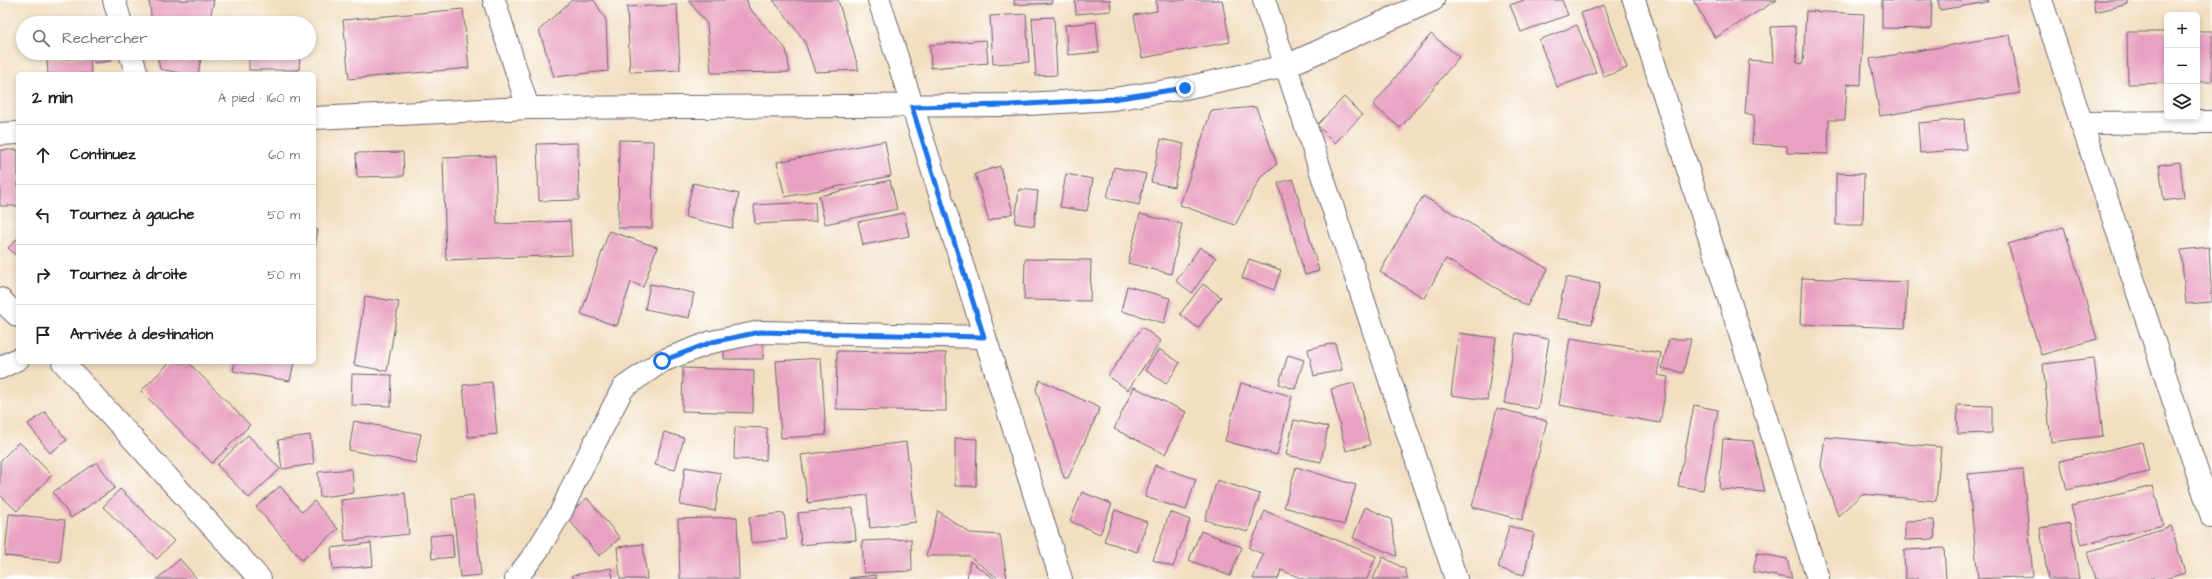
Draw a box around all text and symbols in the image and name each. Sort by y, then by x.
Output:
map controls [2164,12,2200,120]
button: + [2164,12,2200,48]
search box [16,16,316,60]
icon: search [30,27,52,49]
text: Rechercher [62,28,147,49]
button: − [2164,48,2200,84]
route end [1176,79,1194,97]
button: layers [2164,84,2200,120]
text: 2 min [32,86,73,110]
text: À pied · 160 m [218,89,300,107]
icon: ahead [32,144,54,166]
text: Continuez [70,144,136,165]
text: 60 m [268,146,300,164]
icon: left [32,204,54,226]
text: Tournez à gauche [70,204,194,225]
text: 50 m [267,206,300,224]
icon: right [32,264,54,286]
text: Tournez à droite [70,264,187,285]
text: 50 m [267,266,300,284]
icon: arrive [32,324,54,346]
text: Arrivée à destination [70,324,213,345]
route start [653,352,671,370]

